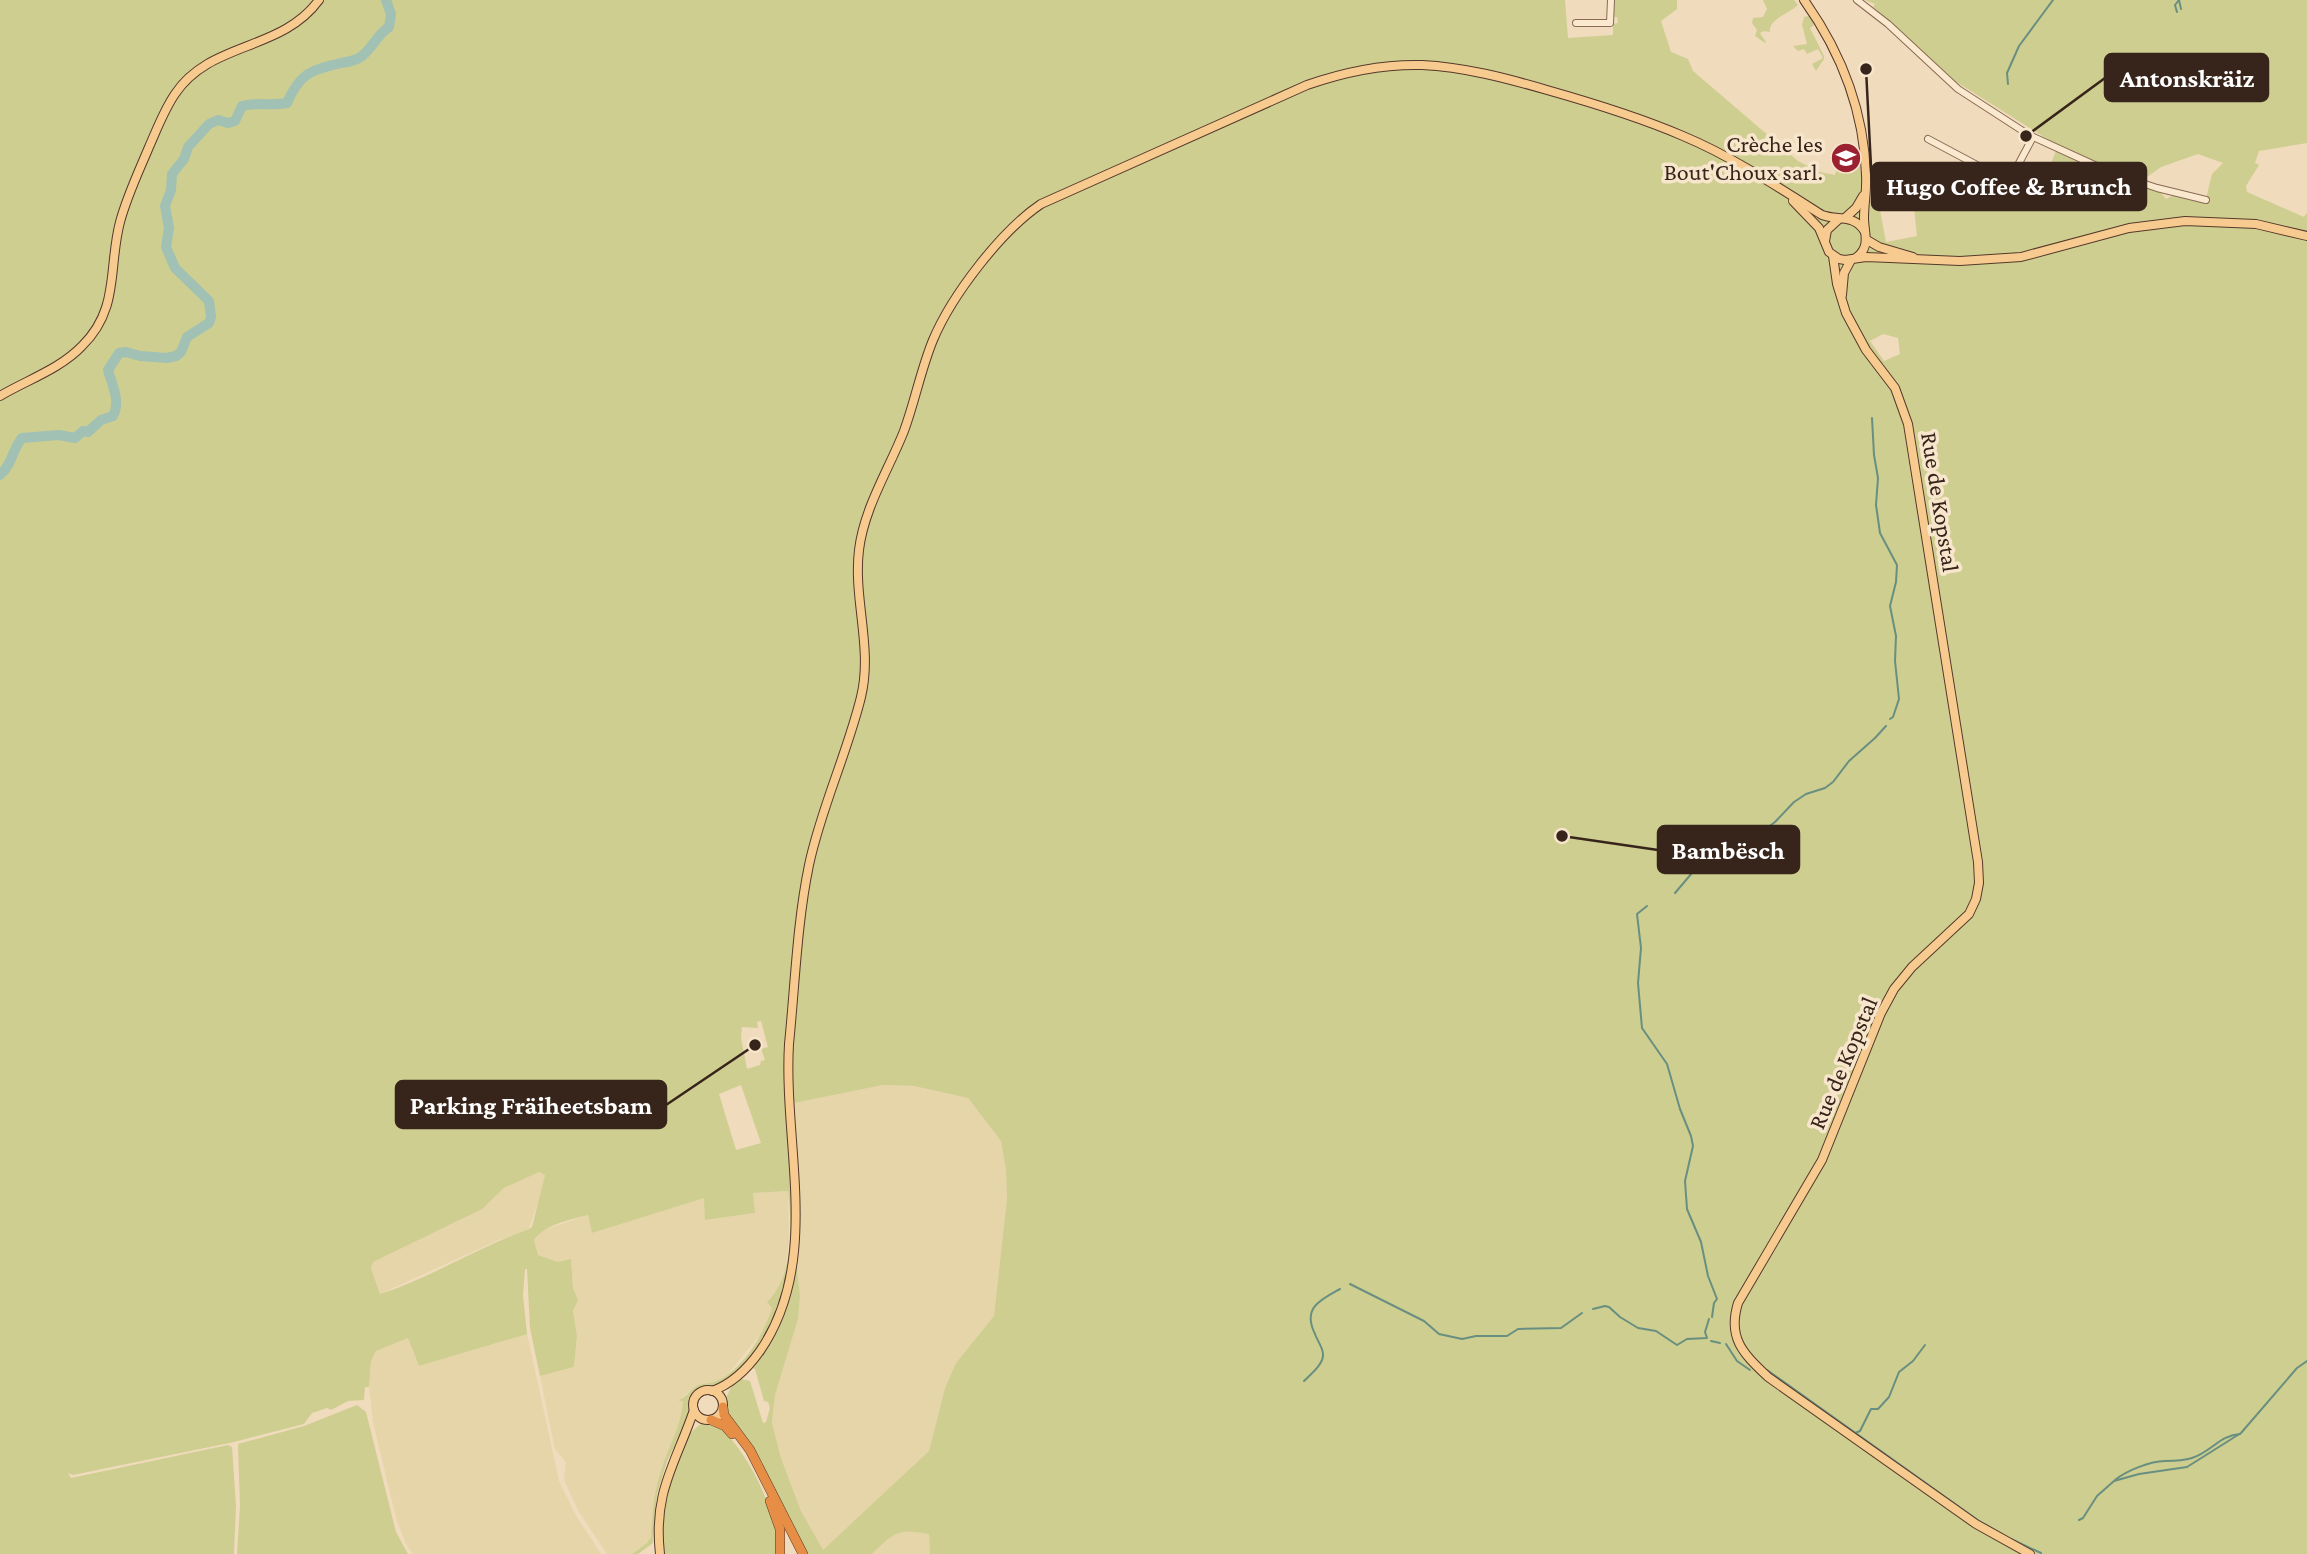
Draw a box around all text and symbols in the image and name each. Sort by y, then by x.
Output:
callout: Antonskräiz [2105,54,2268,101]
text: Antonskräiz [2119,64,2254,93]
place label: Crèche les Bout'Choux sarl. [1664,130,1823,185]
school or university icon: Crèche les Bout'Choux sarl. [1829,141,1863,175]
callout: Hugo Coffee & Brunch [1872,163,2146,210]
text: Hugo Coffee & Brunch [1886,172,2132,201]
street label: Rue de Kopstal [1916,430,1965,574]
callout: Bambësch [1658,826,1799,873]
text: Bambësch [1671,836,1785,865]
street label: Rue de Kopstal [1803,993,1883,1133]
callout: Parking Fräiheetsbam [396,1081,666,1128]
text: Parking Fräiheetsbam [410,1091,652,1120]

